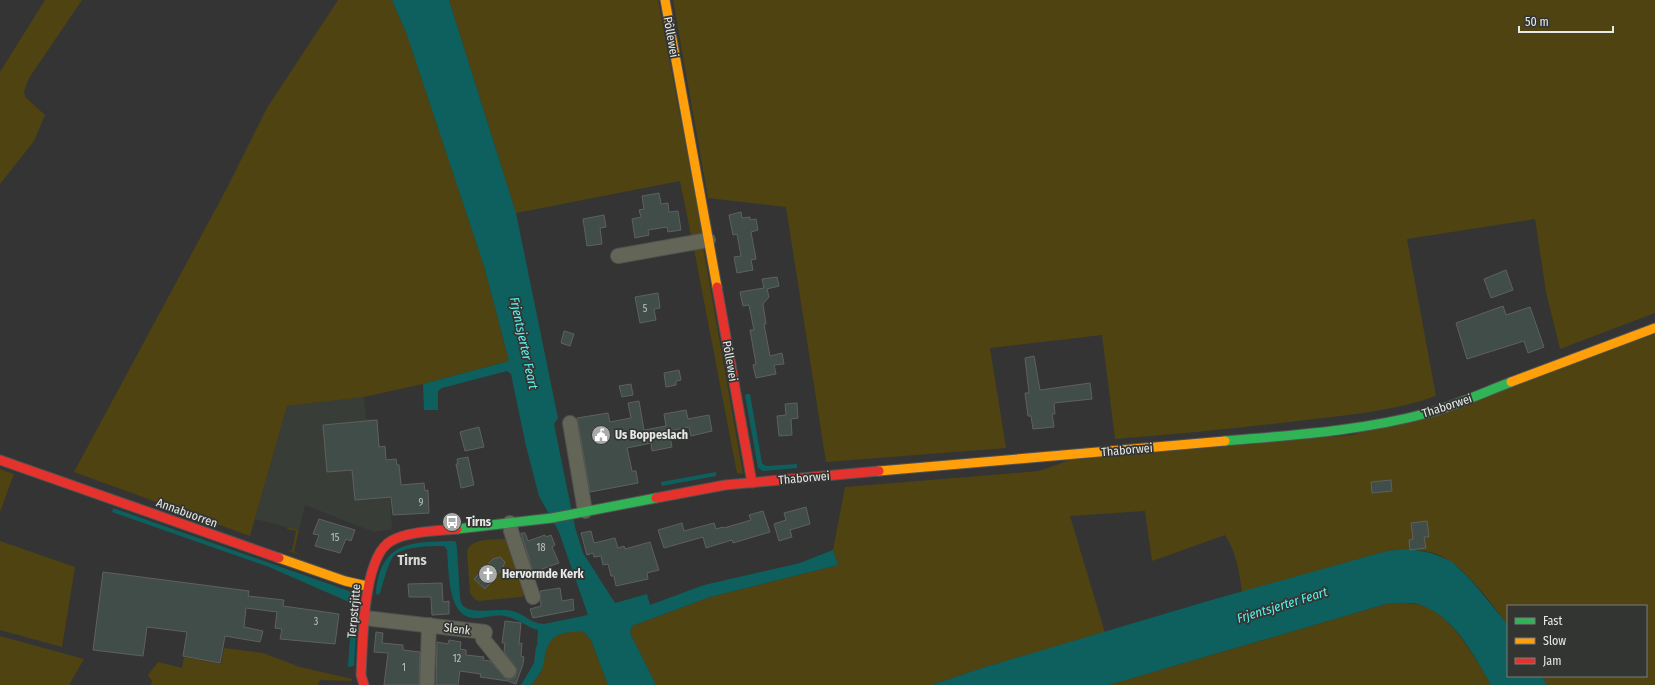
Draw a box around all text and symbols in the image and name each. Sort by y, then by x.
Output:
scale bar [1519,8,1613,34]
street label: Pôllewei [661,15,681,59]
text: 50 m [1525,15,1549,29]
water label: Frjentsjerter Feart [507,296,541,391]
house number: 5 [643,303,648,315]
street label: Pôllewei [720,339,740,383]
street label: Thaborwei [1420,391,1474,421]
public building icon: Us Boppeslach [590,424,612,446]
place label: Us Boppeslach [615,428,688,442]
street label: Thaborwei [1101,441,1153,459]
street label: Thaborwei [778,469,830,487]
street label: Annabuorren [154,495,220,531]
house number: 9 [419,497,424,509]
bus stop icon: Tirns [441,511,463,533]
place label: Tirns [466,515,492,529]
house number: 15 [331,532,340,544]
house number: 18 [537,542,545,554]
district label: Tirns [397,552,427,569]
church icon: Hervormde Kerk [477,563,499,585]
place label: Hervormde Kerk [502,567,585,581]
street label: Terpstrjitte [345,583,363,639]
water label: Frjentsjerter Feart [1235,584,1330,626]
legend [1507,605,1647,677]
text: Fast [1543,614,1562,628]
house number: 3 [314,616,319,628]
street label: Slenk [443,620,472,638]
text: Slow [1543,634,1566,648]
house number: 12 [453,653,462,665]
text: Jam [1543,654,1561,668]
house number: 1 [402,662,406,674]

